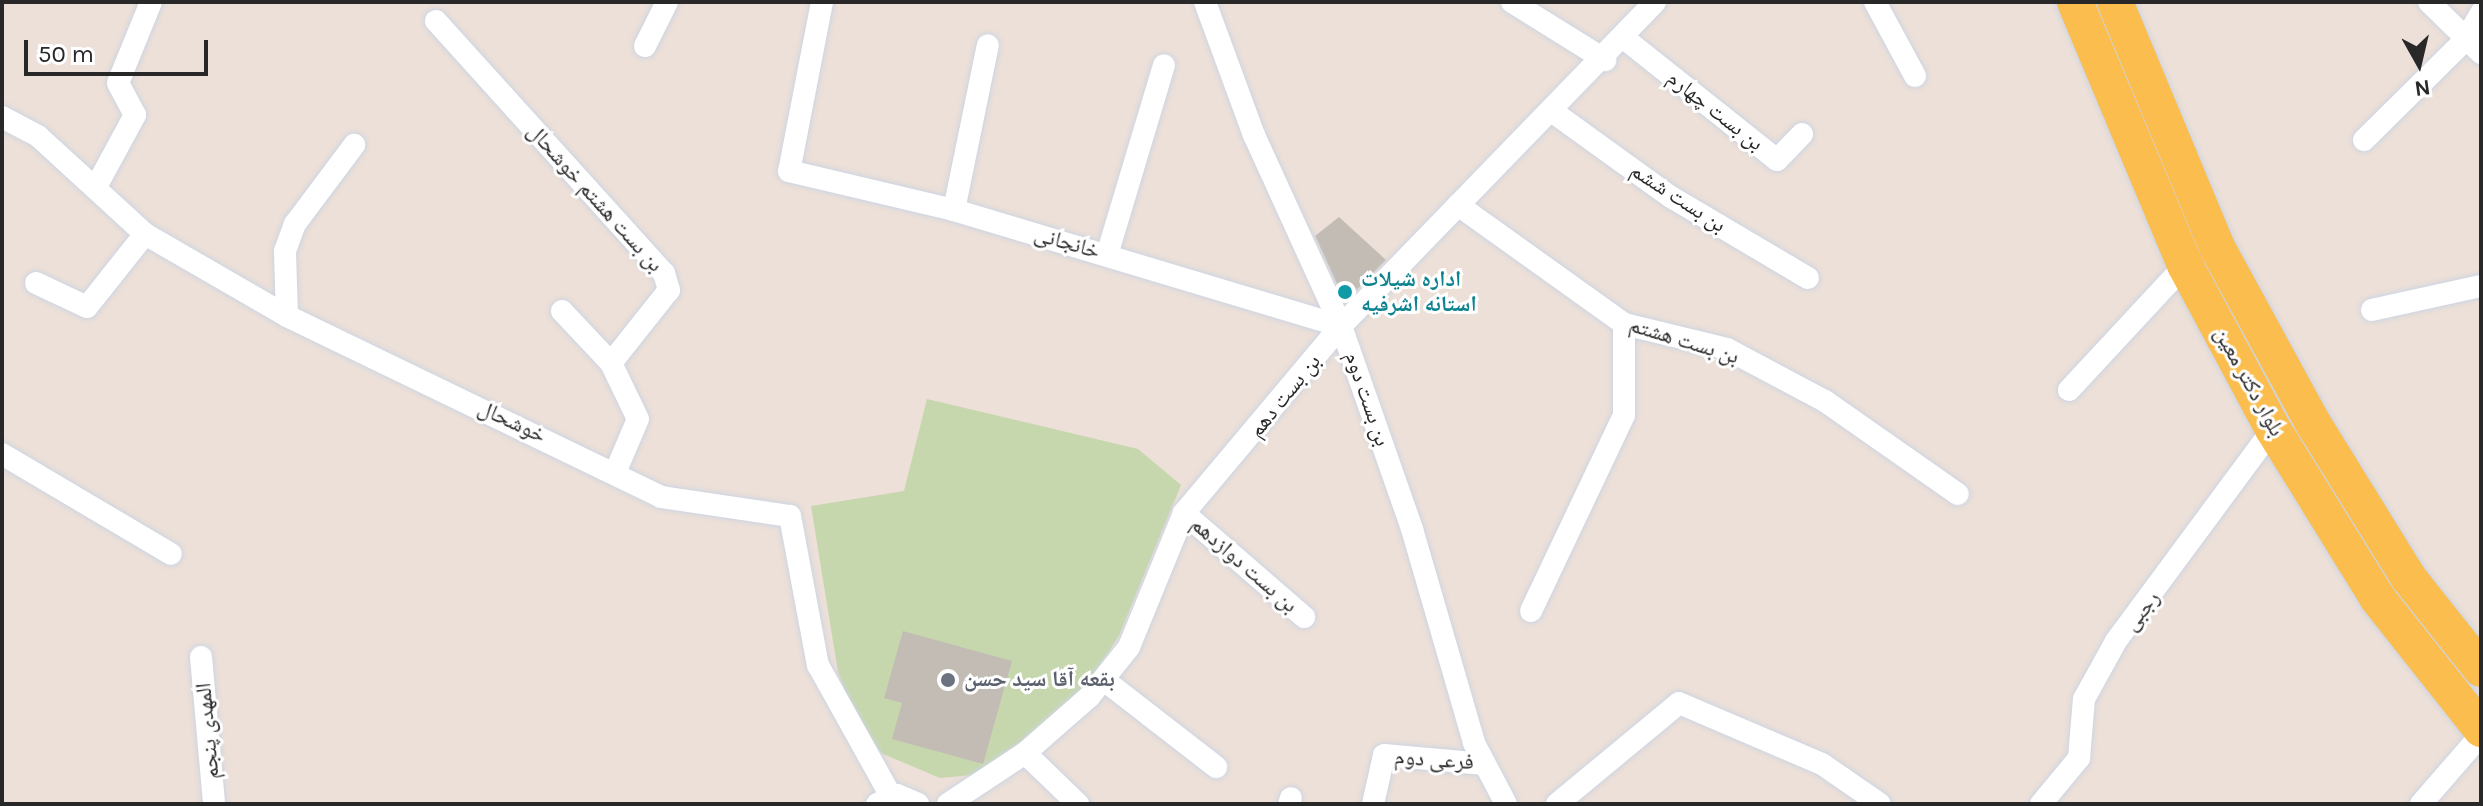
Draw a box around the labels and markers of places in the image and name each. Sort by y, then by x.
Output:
place label: اداره شیلات استانه اشرفیه [1361,266,1477,318]
marker: اداره شیلات استانه اشرفیه [1336,283,1354,301]
place label: بقعه آقا سید حسن [964,667,1115,693]
marker: بقعه آقا سید حسن [939,671,957,689]

